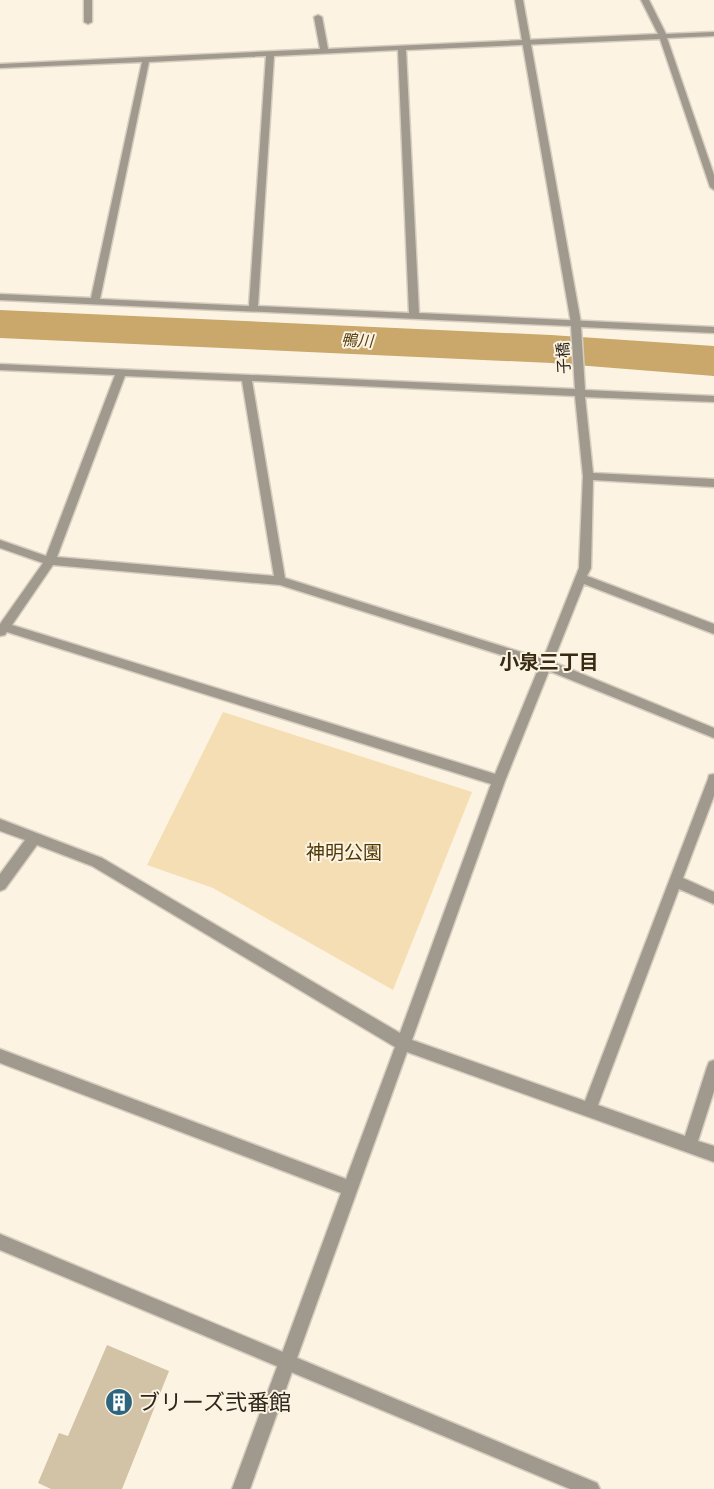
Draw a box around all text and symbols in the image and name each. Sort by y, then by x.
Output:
water label: 鴨川 [340,330,375,351]
street label: 子橋 [553,341,574,374]
district label: 小泉三丁目 [499,650,599,674]
park label: 神明公園 [306,841,382,864]
building icon: ブリーズ弐番館 [104,1387,134,1417]
place label: ブリーズ弐番館 [138,1389,291,1416]

